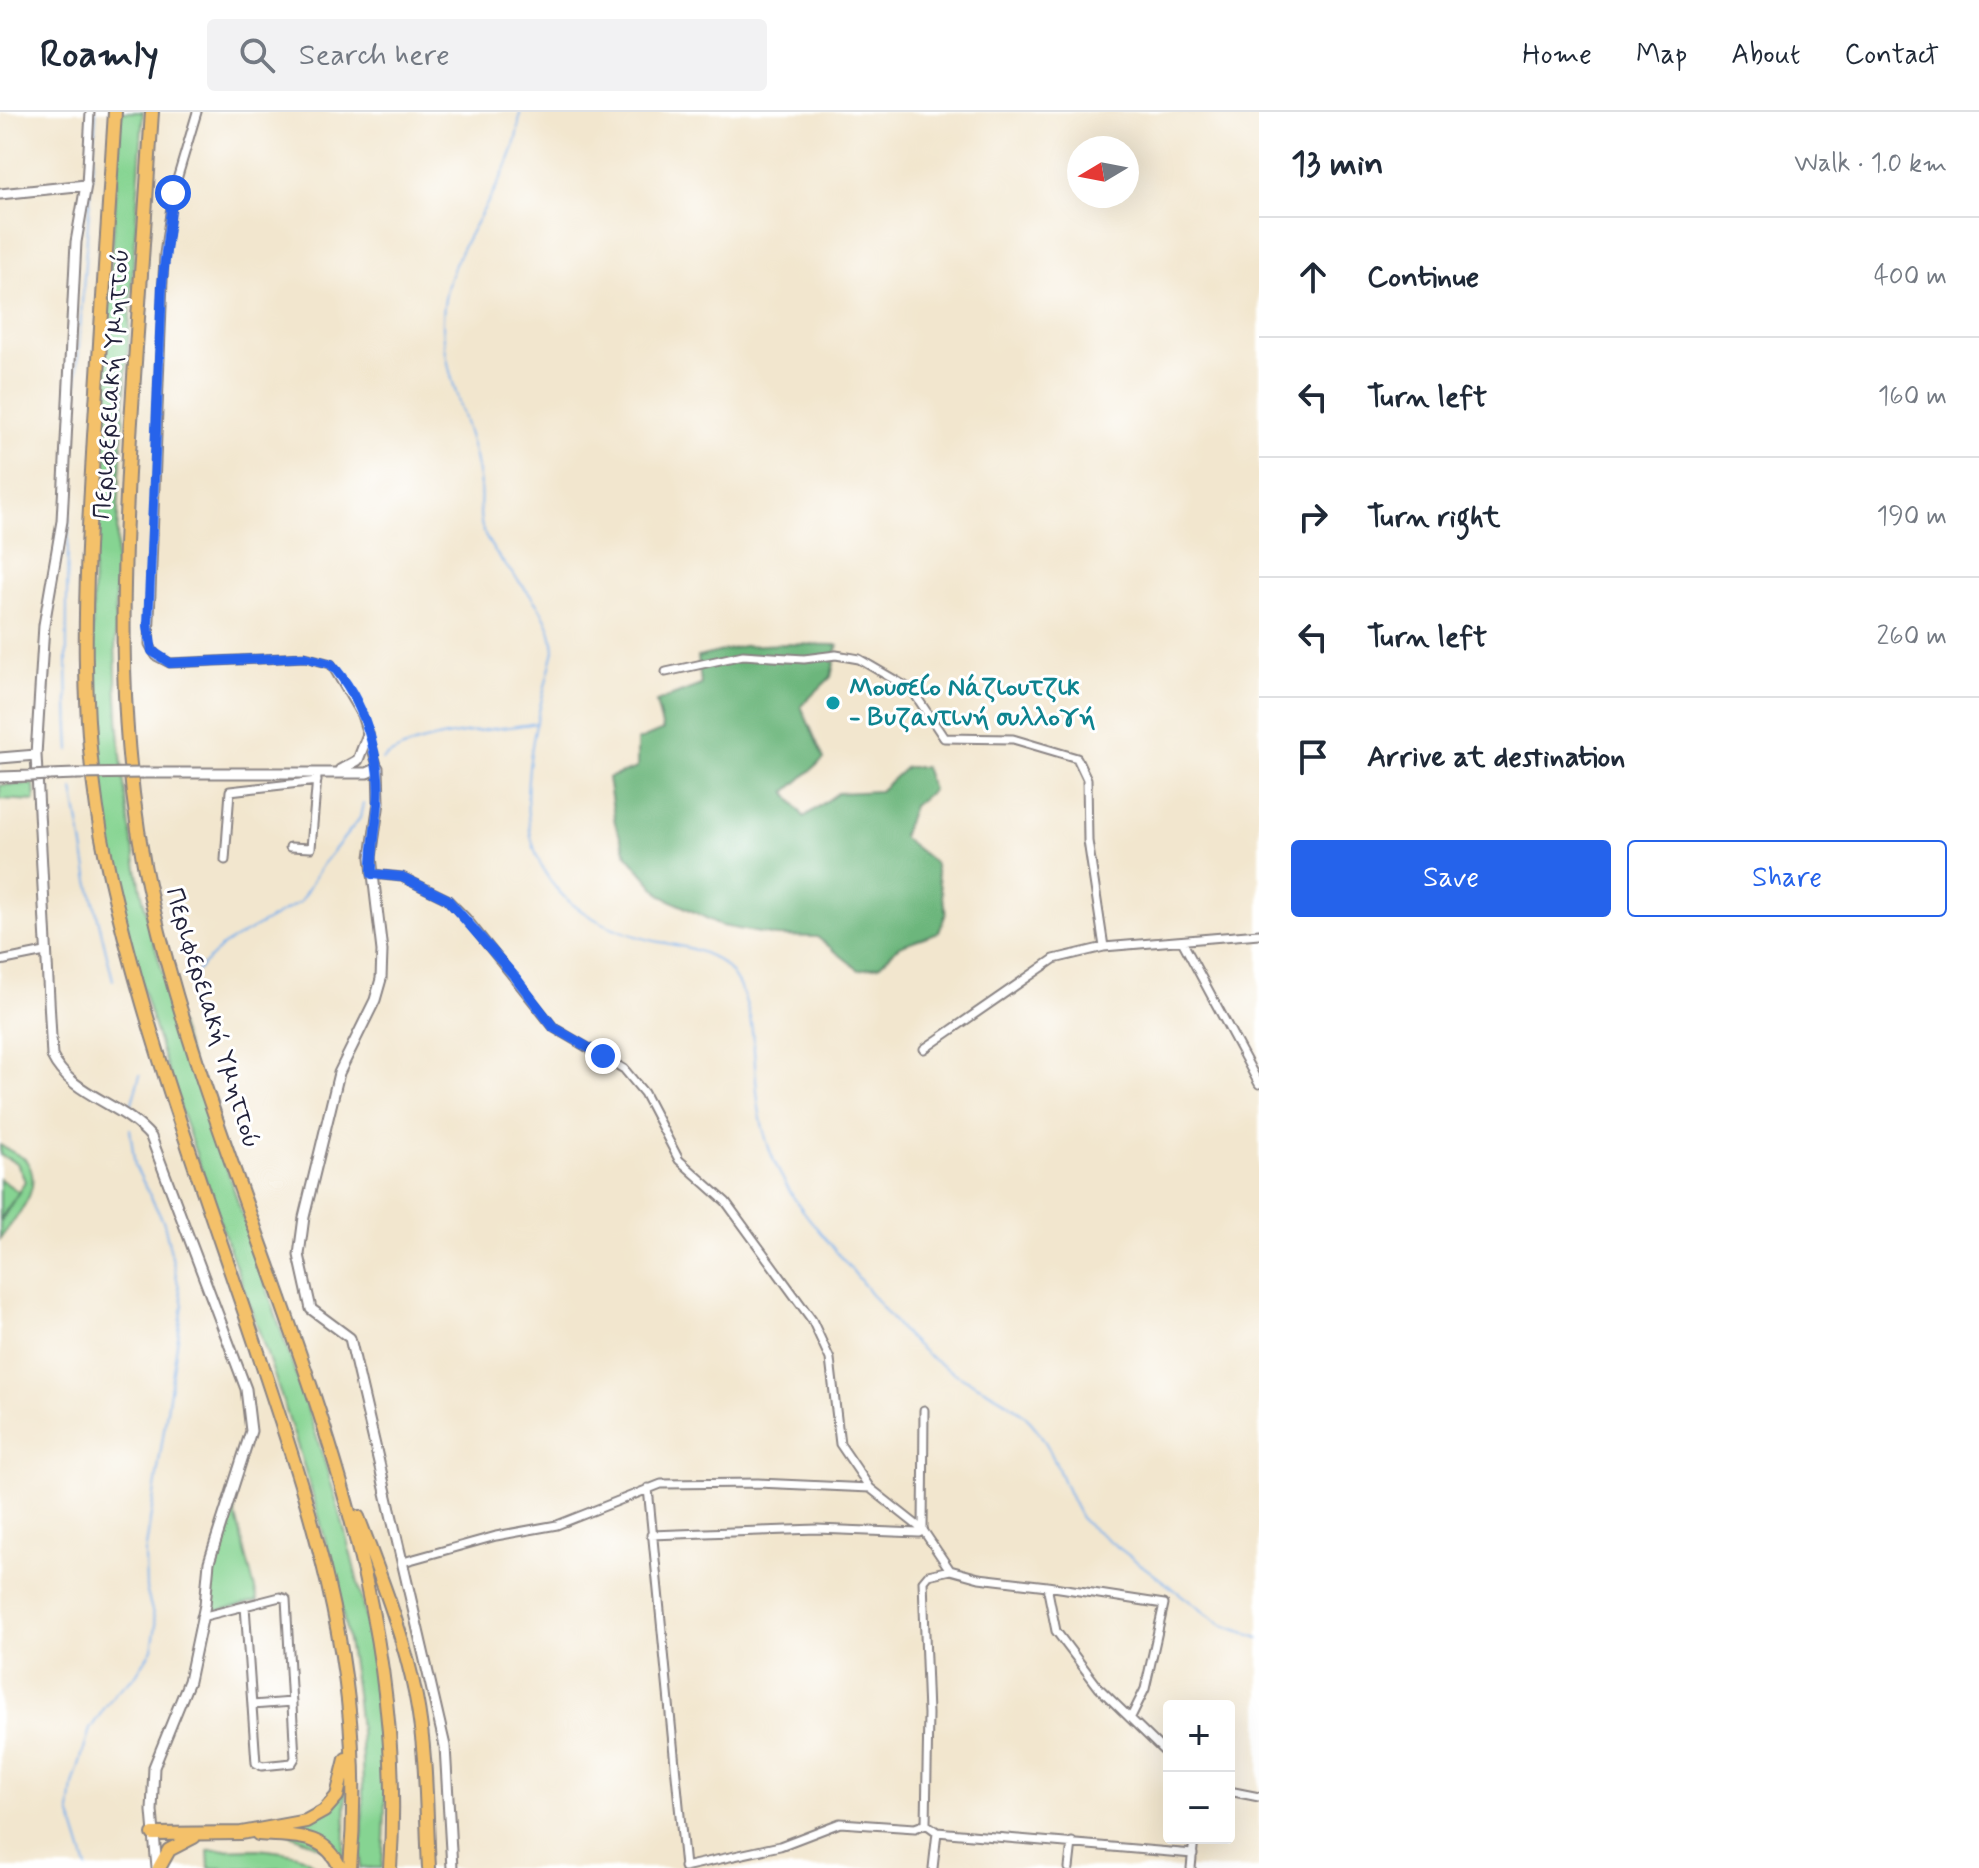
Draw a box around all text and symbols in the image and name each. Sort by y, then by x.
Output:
search box [207,19,767,91]
text: Roamly [40,31,159,80]
icon: search [235,33,279,77]
text: Search here [299,36,450,75]
text: Home [1522,37,1592,74]
text: Map [1636,37,1687,74]
text: About [1731,37,1800,74]
text: Contact [1844,37,1939,74]
north arrow [1067,136,1139,208]
text: 13 min [1291,142,1384,187]
text: Walk · 1.0 km [1794,147,1947,181]
route start [155,175,191,211]
street label: Περιφερειακή Υμηττού [86,248,138,520]
icon: ahead [1291,255,1335,299]
text: Continue [1367,258,1479,297]
text: 400 m [1874,260,1947,294]
icon: left [1291,375,1335,419]
text: Turn left [1367,378,1487,417]
text: 160 m [1878,380,1947,414]
icon: right [1291,495,1335,539]
text: Turn right [1367,498,1500,537]
text: 190 m [1877,500,1947,534]
icon: left [1291,615,1335,659]
text: Turn left [1367,618,1487,657]
text: 260 m [1877,620,1947,654]
place label: Μουσείο Νάζιουτζικ - Βυζαντινή συλλογή [849,671,1095,735]
marker: Μουσείο Νάζιουτζικ - Βυζαντινή συλλογή [824,694,842,712]
icon: arrive [1291,735,1335,779]
text: Arrive at destination [1367,738,1625,777]
button: Save [1291,840,1611,917]
button: Share [1627,840,1947,917]
street label: Περιφερειακή Υμηττού [156,883,268,1153]
route end [585,1038,621,1074]
map controls [1163,1700,1235,1844]
button: + [1163,1700,1235,1772]
button: − [1163,1772,1235,1844]

